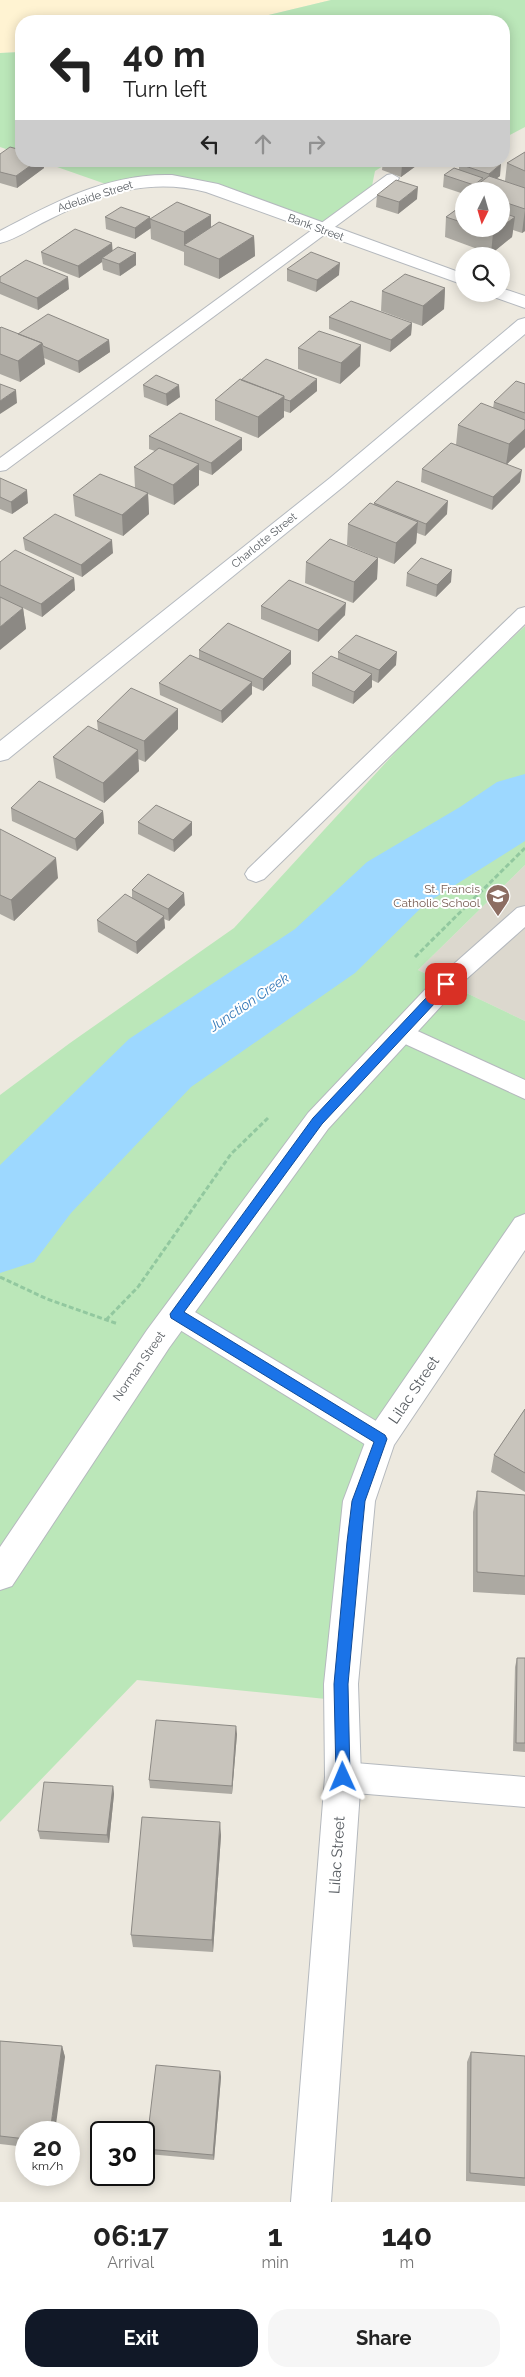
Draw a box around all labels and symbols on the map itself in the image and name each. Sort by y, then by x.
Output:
street label: Adelaide Street [56,178,135,215]
north arrow [455,182,510,238]
street label: Bank Street [286,211,346,244]
street label: Charlotte Street [229,510,300,571]
place label: St. Francis Catholic School [393,882,481,910]
school or university icon: St. Francis Catholic School [485,883,511,917]
pin [425,963,467,1005]
water label: Junction Creek [205,969,292,1035]
street label: Norman Street [110,1329,168,1403]
street label: Lilac Street [385,1353,443,1427]
position arrow [316,1750,368,1802]
street label: Lilac Street [325,1816,349,1894]
speed limit sign: 30 [90,2121,155,2186]

